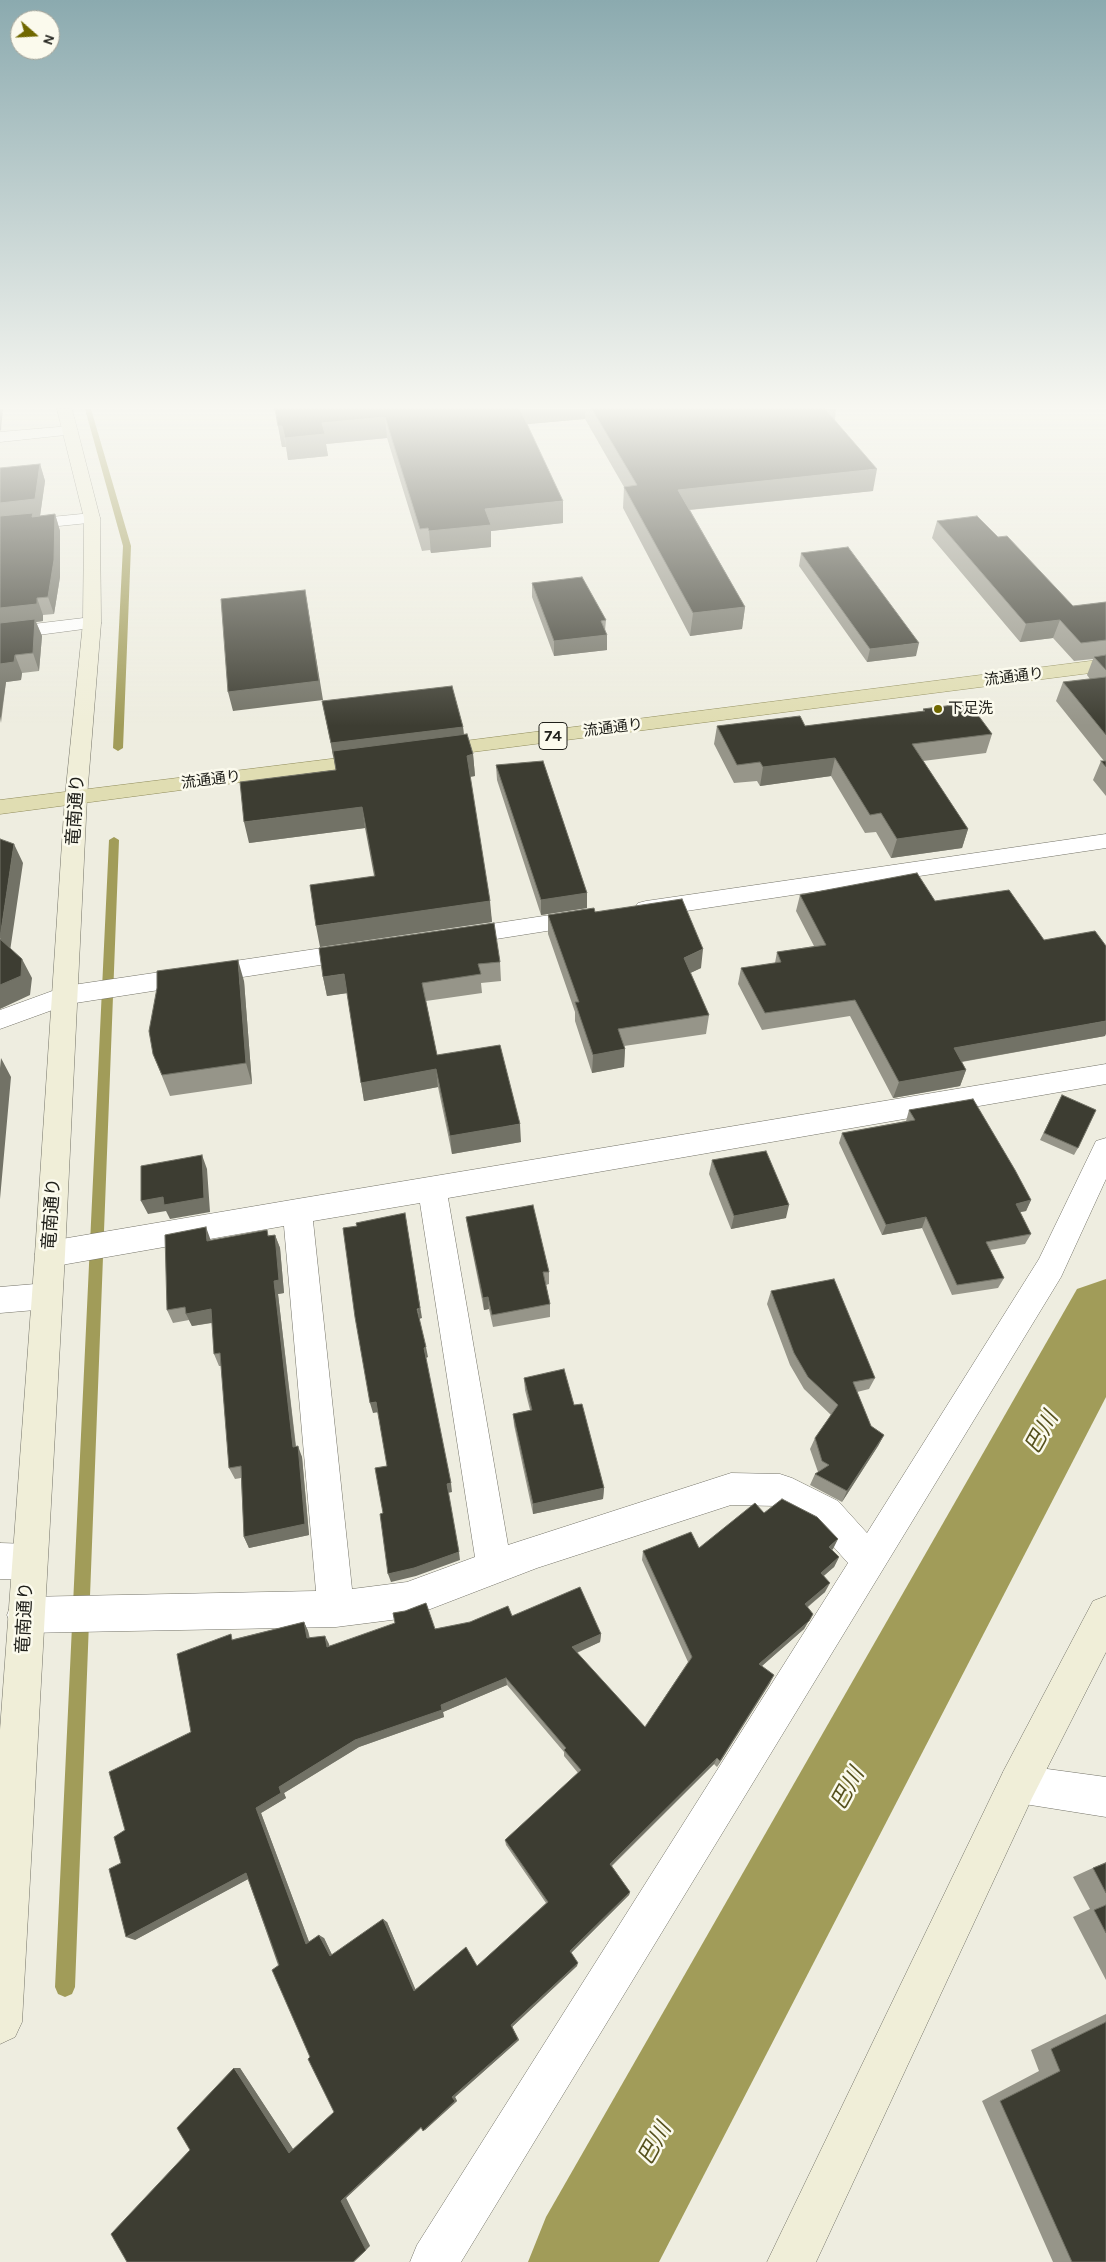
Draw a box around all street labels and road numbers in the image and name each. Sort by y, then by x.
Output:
street label: 流通通り [983,664,1045,690]
street label: 流通通り [582,715,644,741]
road number: 74 [539,722,567,749]
street label: 流通通り [180,767,242,793]
street label: 竜南通り [63,773,89,847]
street label: 竜南通り [39,1177,65,1251]
street label: 竜南通り [12,1581,38,1655]

